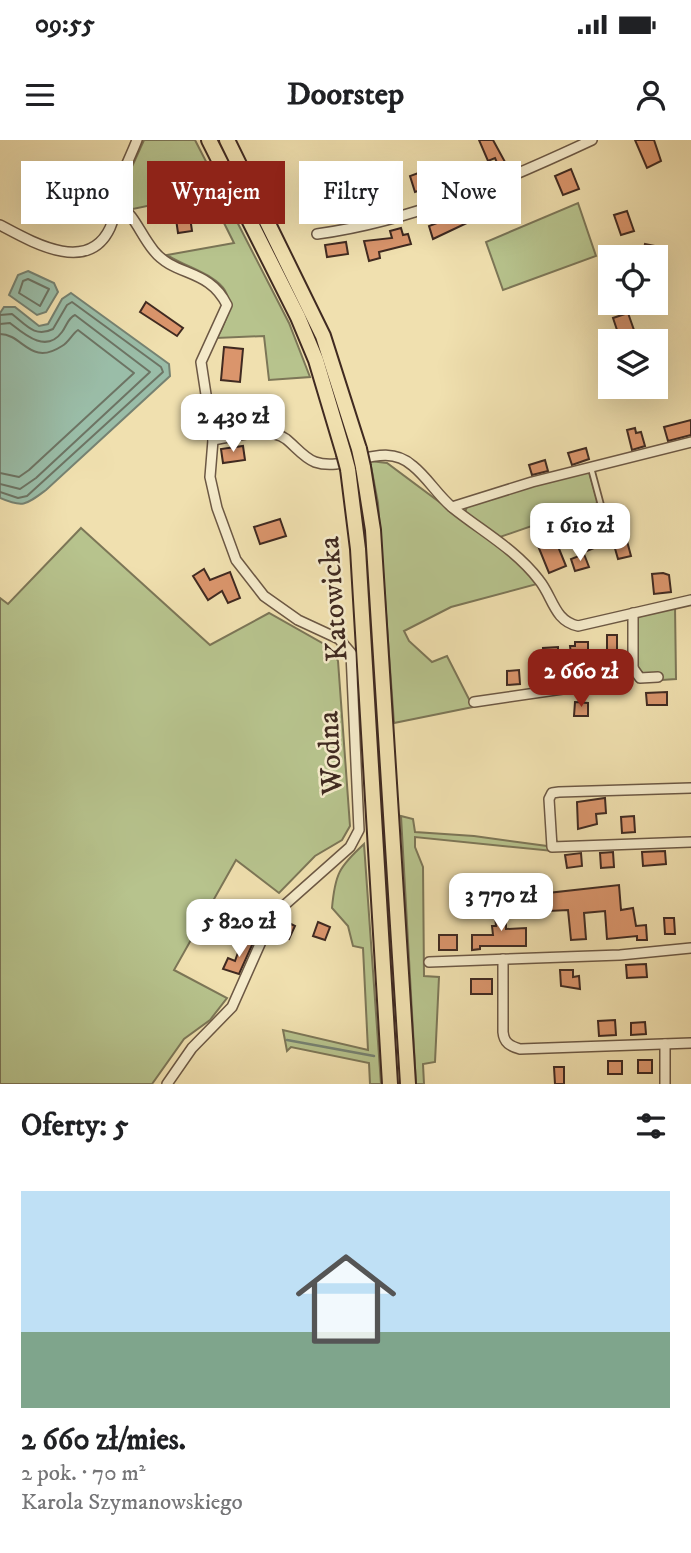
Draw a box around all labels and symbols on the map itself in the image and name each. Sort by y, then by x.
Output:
pin: 2 430 zł [161,394,305,454]
pin: 1 610 zł [508,504,652,563]
street label: Katowicka [311,535,357,663]
pin: 2 660 zł [509,650,653,709]
street label: Wodna [310,710,352,797]
pin: 3 770 zł [429,874,573,933]
pin: 5 820 zł [167,900,311,959]

